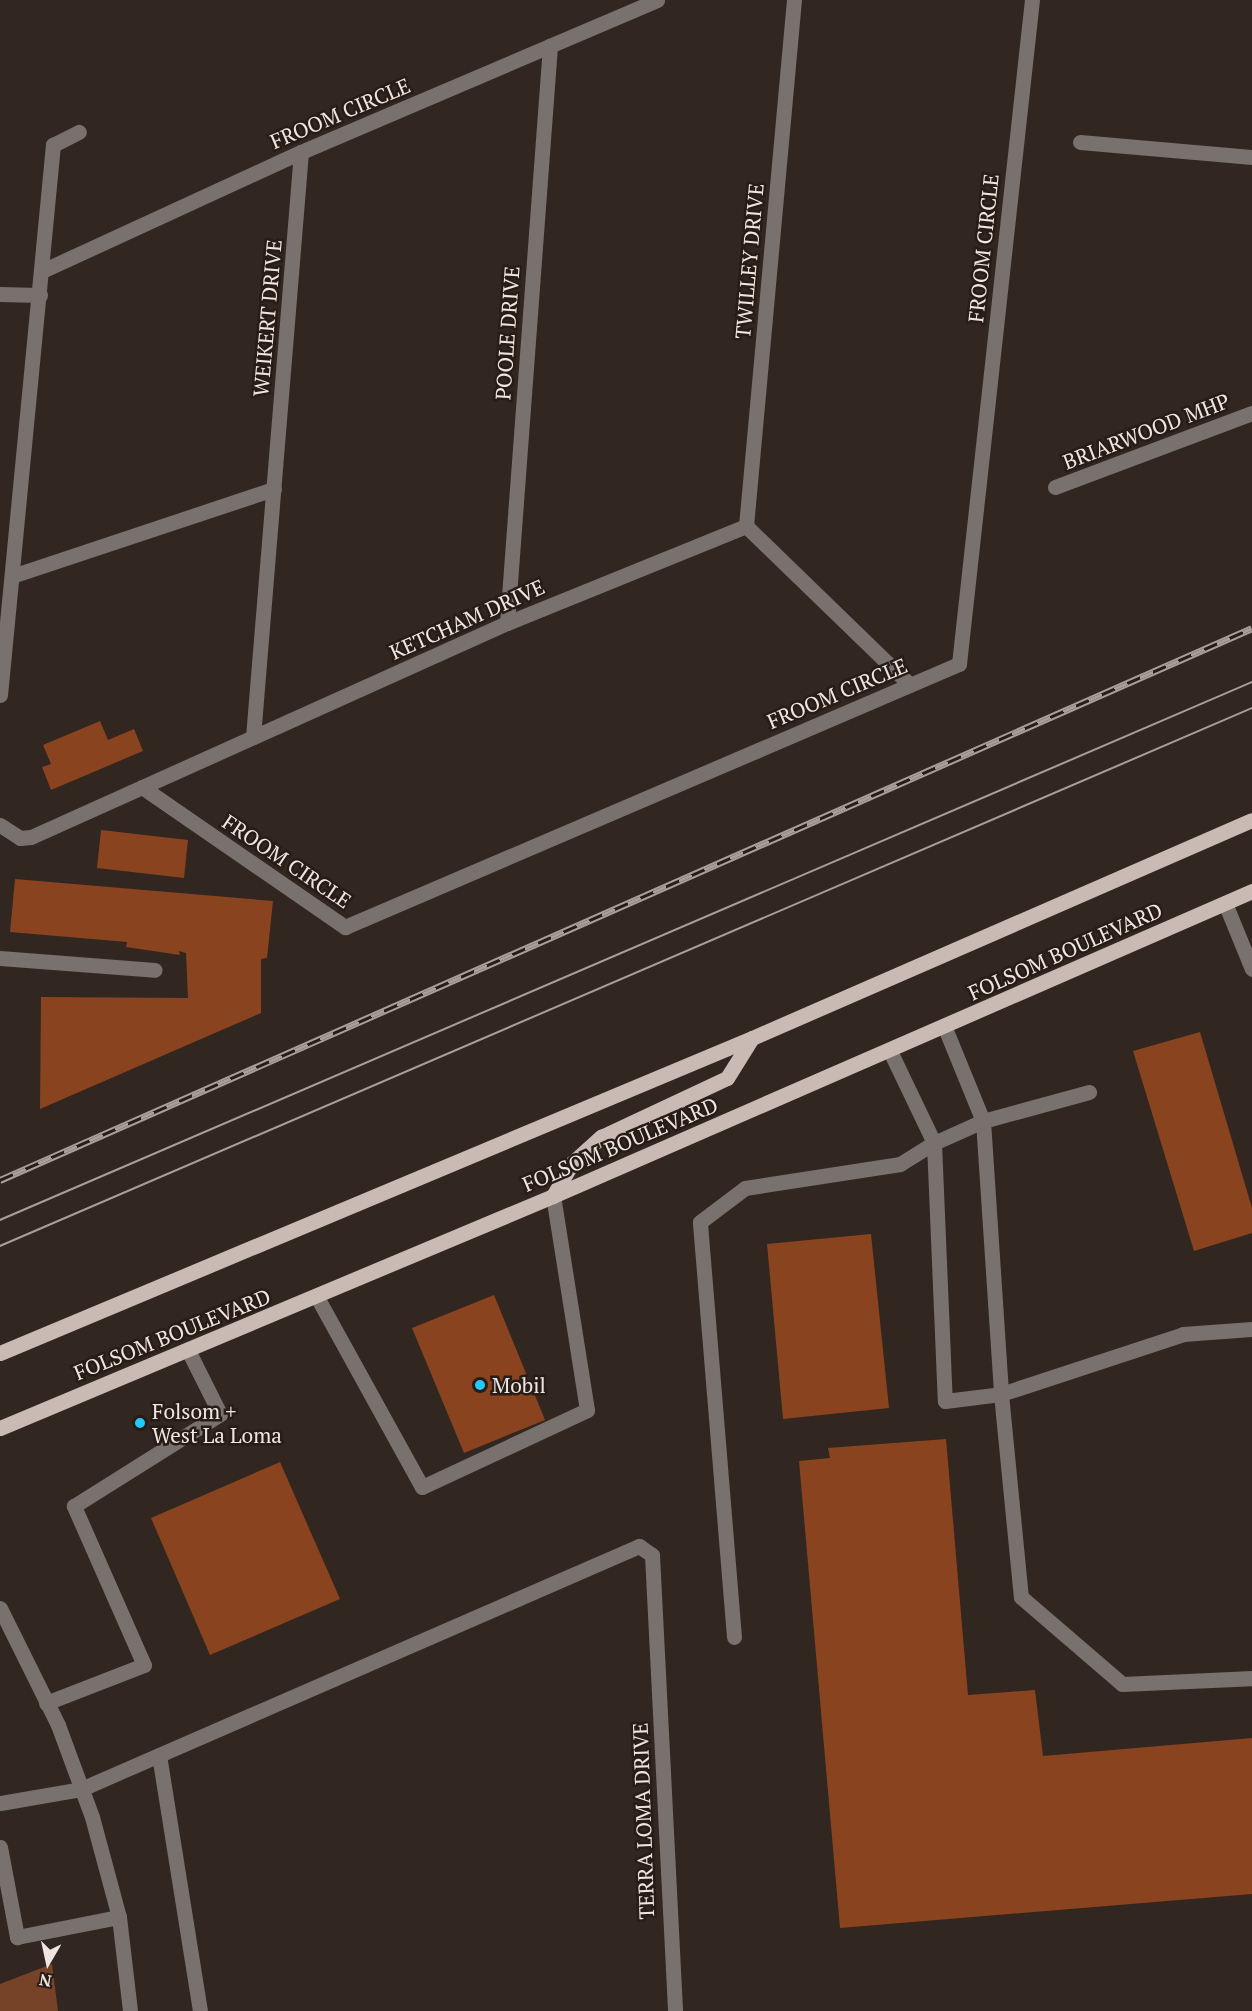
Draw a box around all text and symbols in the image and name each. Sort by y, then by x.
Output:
street label: FROOM CIRCLE [266,72,414,154]
street label: FROOM CIRCLE [963,172,1003,324]
street label: TWILLEY DRIVE [730,182,768,340]
street label: WEIKERT DRIVE [248,238,286,398]
street label: POOLE DRIVE [490,265,524,401]
street label: BRIARWOOD MHP [1059,388,1233,474]
street label: KETCHAM DRIVE [386,574,548,664]
street label: FROOM CIRCLE [763,652,911,734]
street label: FROOM CIRCLE [218,809,356,913]
street label: FOLSOM BOULEVARD [964,897,1166,1005]
street label: FOLSOM BOULEVARD [519,1091,721,1197]
street label: FOLSOM BOULEVARD [70,1283,274,1385]
place label: Mobil [492,1372,546,1398]
marker: Mobil [473,1378,487,1392]
place label: Folsom + West La Loma [152,1398,282,1448]
marker: Folsom + West La Loma [133,1416,147,1430]
street label: TERRA LOMA DRIVE [627,1722,659,1920]
north arrow [18,1933,78,1993]
text: N [37,1969,53,1993]

